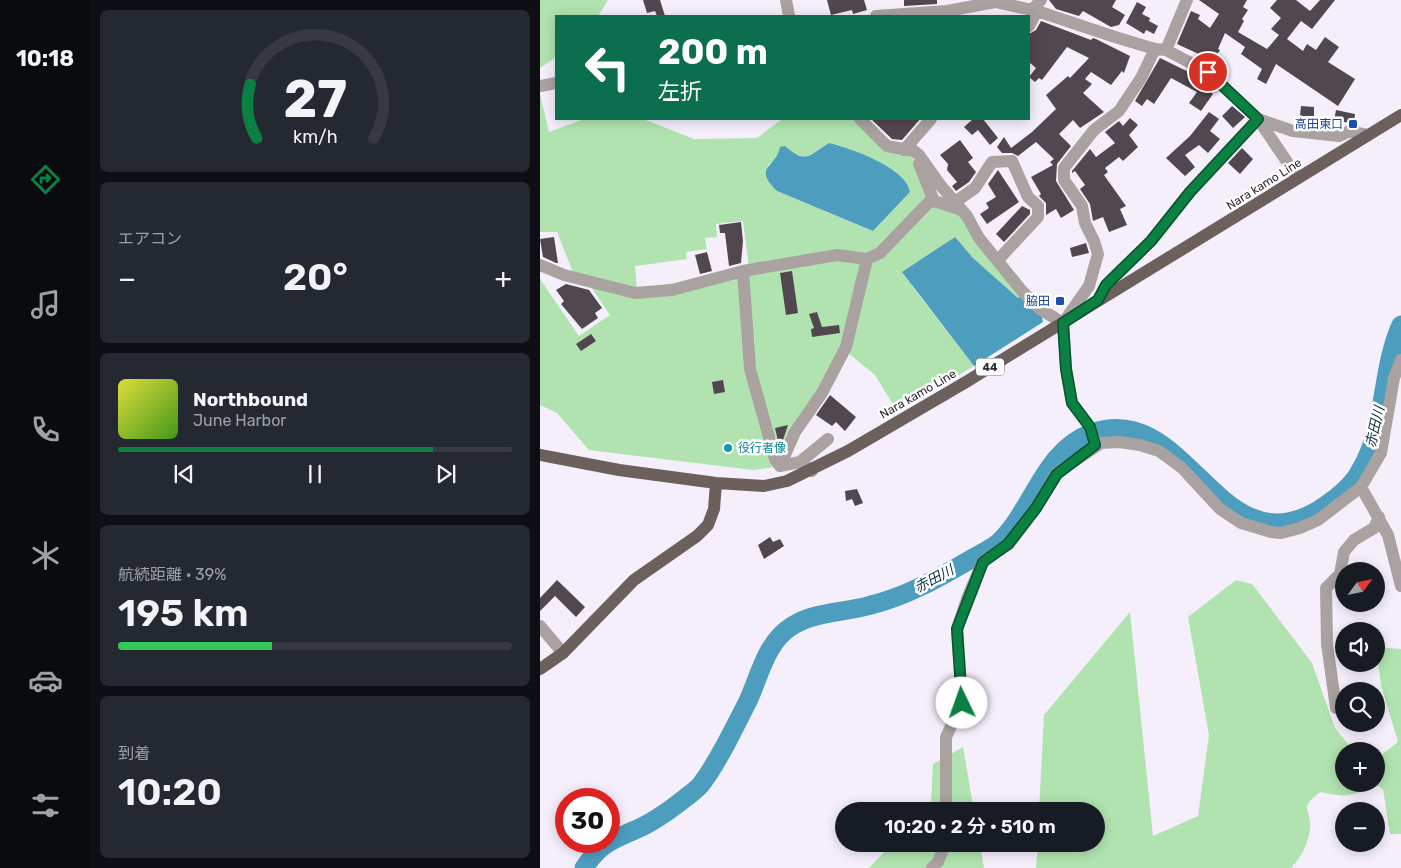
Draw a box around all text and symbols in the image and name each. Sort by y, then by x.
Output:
text: 200 m [658,31,768,73]
icon: left [575,35,640,100]
text: 10:18 [16,45,74,72]
pin [1187,51,1229,93]
icon: arrive [1194,58,1222,86]
text: 27 [283,68,347,130]
text: 左折 [658,78,702,105]
place label: 高田東口 [1295,117,1343,131]
marker: 高田東口 [1347,118,1359,130]
text: km/h [293,126,337,147]
street label: Nara kamo Line [1224,155,1304,213]
icon: directions [28,162,63,197]
text: エアコン [118,229,182,248]
text: 20° [283,254,348,300]
text: − [118,262,136,295]
text: + [495,262,512,295]
icon: music [28,287,63,322]
place label: 脇田 [1026,294,1050,308]
marker: 脇田 [1054,295,1066,307]
road number: 44 [976,358,1004,376]
street label: Nara kamo Line [877,366,959,422]
text: Northbound [193,388,308,411]
water label: 赤田川 [1362,403,1388,449]
text: June Harbor [193,411,286,430]
icon: phone [28,412,63,447]
place label: 役行者像 [738,441,786,455]
marker: 役行者像 [722,442,734,454]
icon: previous [170,460,198,488]
icon: pause [301,460,329,488]
icon: next [432,460,460,488]
icon: climate [28,538,63,573]
water label: 赤田川 [911,561,958,596]
north arrow [1335,562,1385,612]
map controls [1335,562,1385,852]
text: 航続距離 · 39% [118,565,226,584]
text: 195 km [118,590,249,636]
button: sound [1335,622,1385,672]
icon: car [28,663,63,698]
position arrow [935,676,987,728]
button: search [1335,682,1385,732]
button: + [1335,742,1385,792]
text: 到着 [118,744,150,763]
text: 10:20 [118,769,222,815]
icon: filters [28,788,63,823]
speed limit sign: 30 [555,788,620,853]
button: − [1335,802,1385,852]
text: 10:20 · 2 分 · 510 m [884,815,1056,838]

